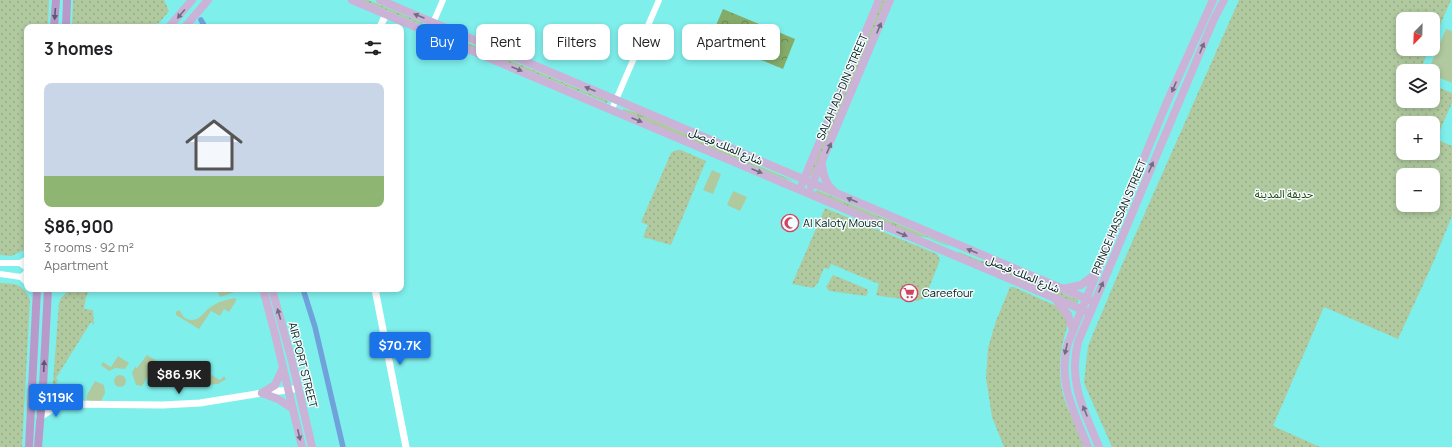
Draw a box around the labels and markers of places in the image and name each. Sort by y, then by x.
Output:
mosque icon: Al Kaloty Mousq [780,213,800,233]
place label: Al Kaloty Mousq [803,215,883,230]
supermarket icon: Careefour [899,283,919,303]
place label: Careefour [922,285,973,300]
pin: $70.7K [367,332,433,366]
pin: $86.9K [146,361,212,395]
pin: $119K [28,384,84,418]

